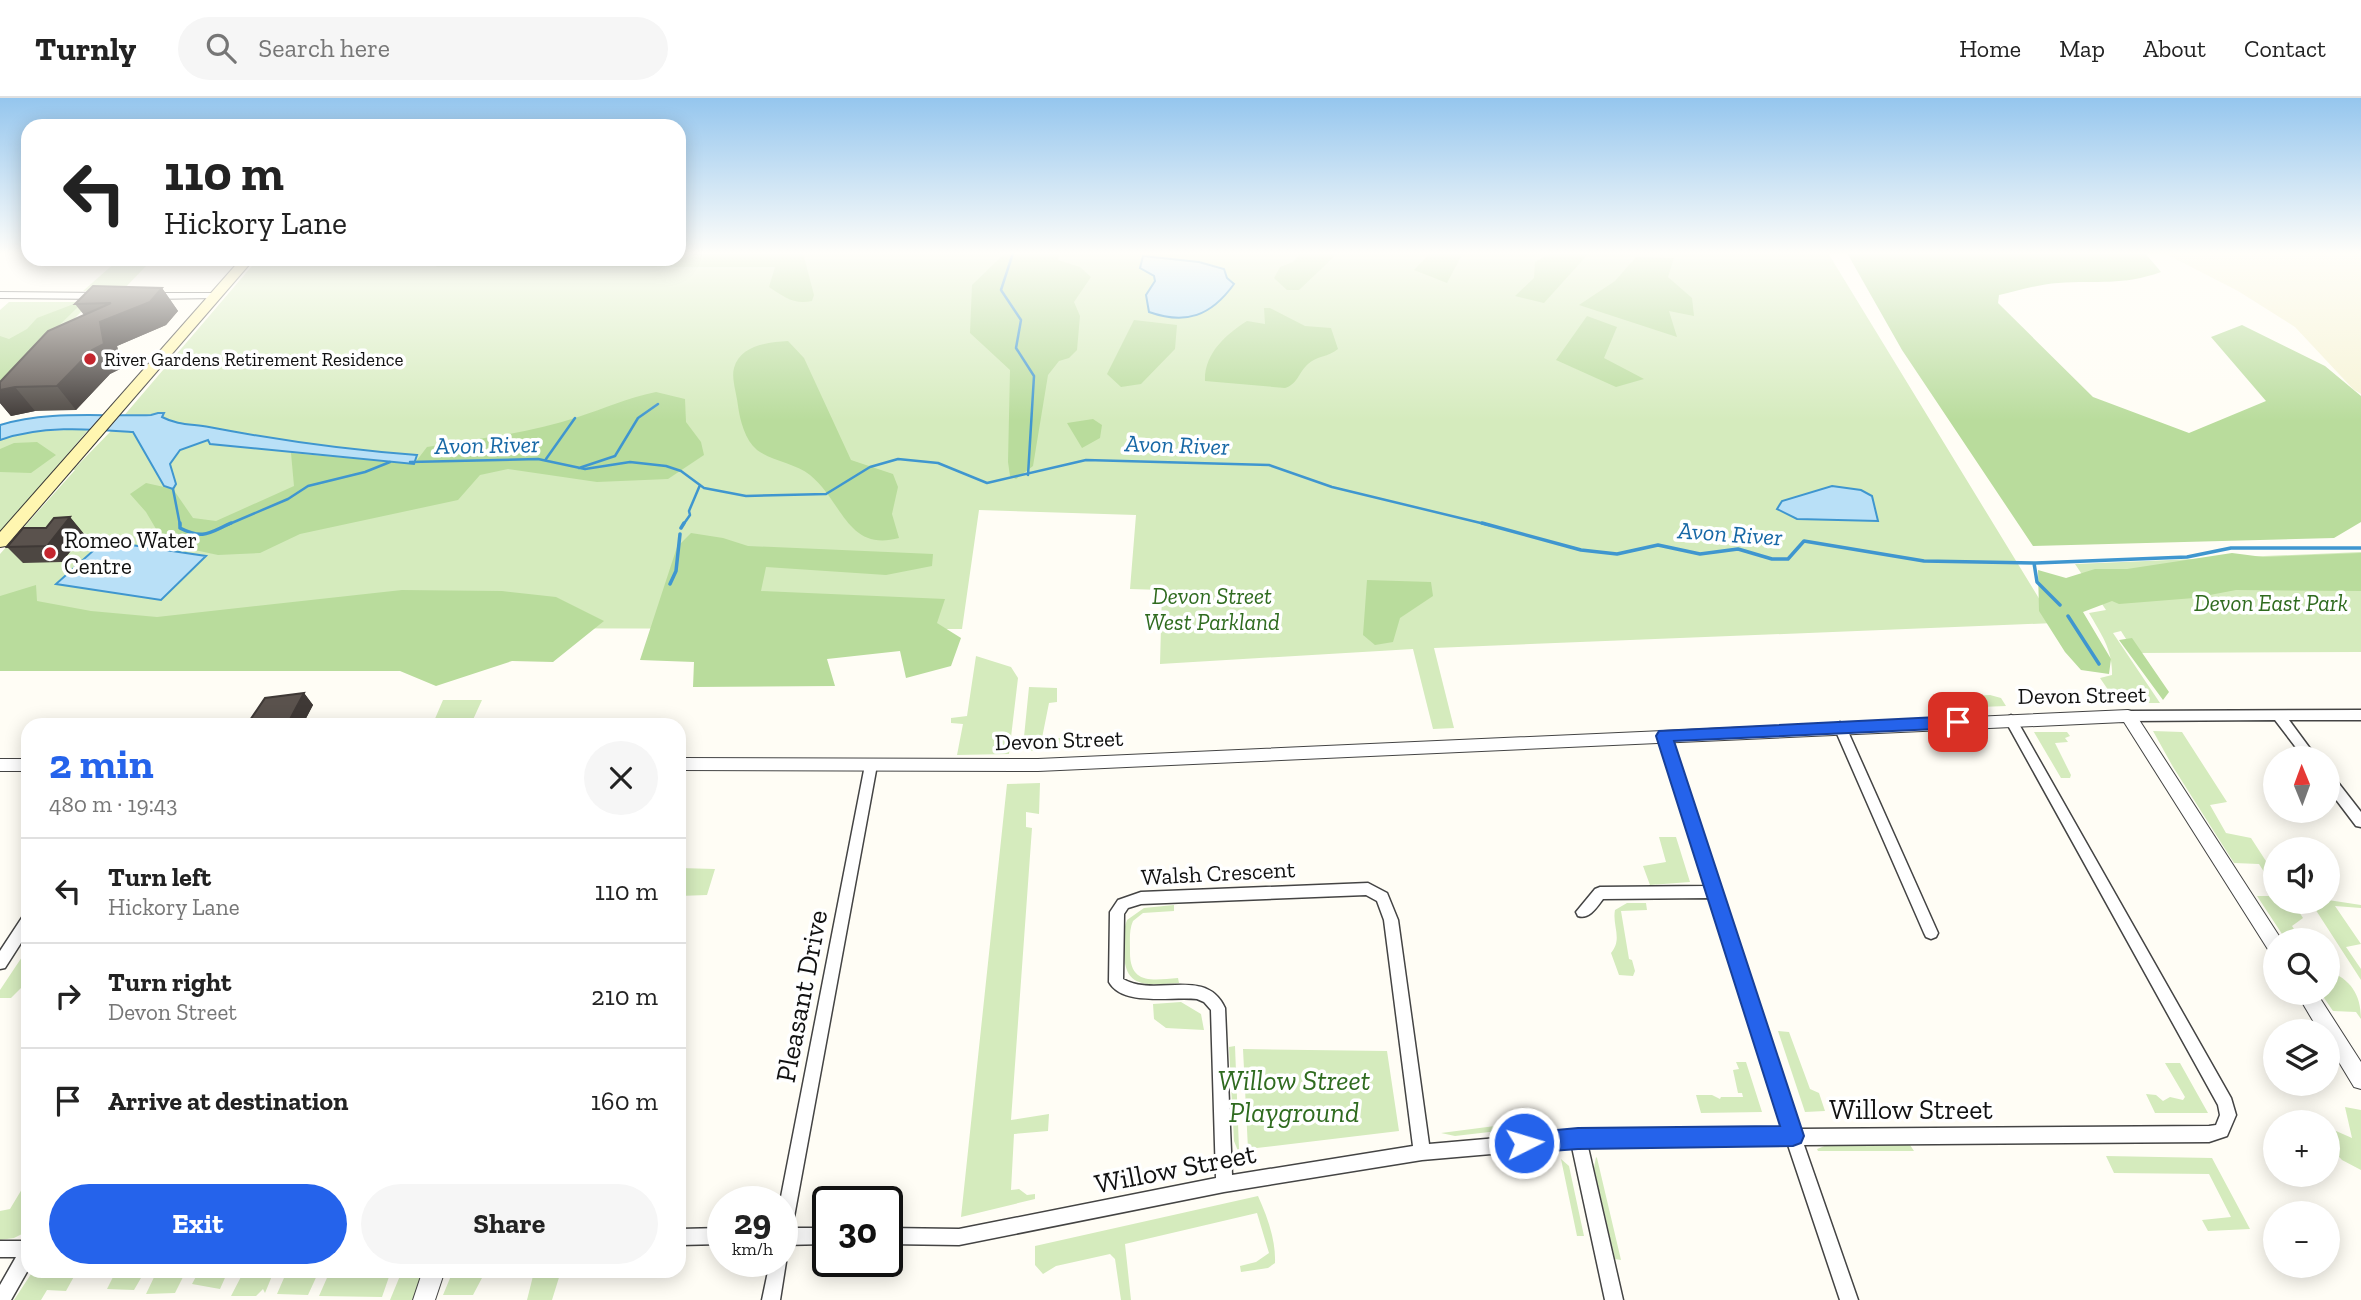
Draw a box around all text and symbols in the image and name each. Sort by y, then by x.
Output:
search box [178,17,668,80]
text: Turnly [35,29,136,68]
icon: search [202,29,240,67]
text: Search here [258,32,390,64]
text: Home [1959,34,2021,63]
text: Map [2059,34,2105,63]
text: About [2143,34,2206,63]
text: Contact [2244,34,2326,63]
text: 110 m [164,144,284,203]
icon: left [49,147,140,238]
text: Hickory Lane [164,204,347,242]
place label: River Gardens Retirement Residence [104,348,404,371]
marker: River Gardens Retirement Residence [82,351,98,367]
water label: Avon River [1123,428,1231,461]
water label: Avon River [433,429,540,460]
water label: Avon River [1676,515,1784,552]
place label: Romeo Water Centre [64,526,197,580]
marker: Romeo Water Centre [42,545,58,561]
park label: Devon Street West Parkland [1144,582,1280,636]
park label: Devon East Park [2194,589,2348,617]
street label: Devon Street [2017,680,2147,710]
pin [1928,692,1988,752]
icon: arrive [1939,703,1977,741]
street label: Devon Street [994,724,1124,756]
text: 2 min [49,738,154,789]
button: close [584,741,658,815]
north arrow [2263,746,2340,822]
map controls [2263,746,2340,1278]
text: 480 m · 19:43 [49,790,177,818]
button: sound [2263,837,2340,914]
street label: Walsh Crescent [1140,855,1296,891]
text: Turn left [108,861,211,893]
icon: left [49,872,87,910]
text: 110 m [595,875,658,907]
text: Hickory Lane [108,893,240,921]
street label: Pleasant Drive [769,907,834,1085]
button: search [2263,928,2340,1005]
text: Turn right [108,966,231,998]
icon: right [49,977,87,1015]
text: 210 m [591,980,658,1012]
text: Devon Street [108,998,237,1026]
button: layers [2263,1019,2340,1096]
park label: Willow Street Playground [1218,1064,1371,1129]
icon: arrive [49,1082,87,1120]
text: Arrive at destination [108,1085,348,1117]
text: 160 m [591,1085,658,1117]
street label: Willow Street [1829,1093,1993,1126]
position arrow [1487,1106,1561,1180]
button: + [2263,1110,2340,1187]
street label: Willow Street [1092,1137,1259,1200]
button: Exit [49,1184,347,1264]
button: Share [361,1184,658,1264]
speed limit sign: 30 [812,1186,903,1277]
text: 29 [734,1201,771,1243]
button: − [2263,1201,2340,1278]
text: km/h [732,1238,773,1260]

